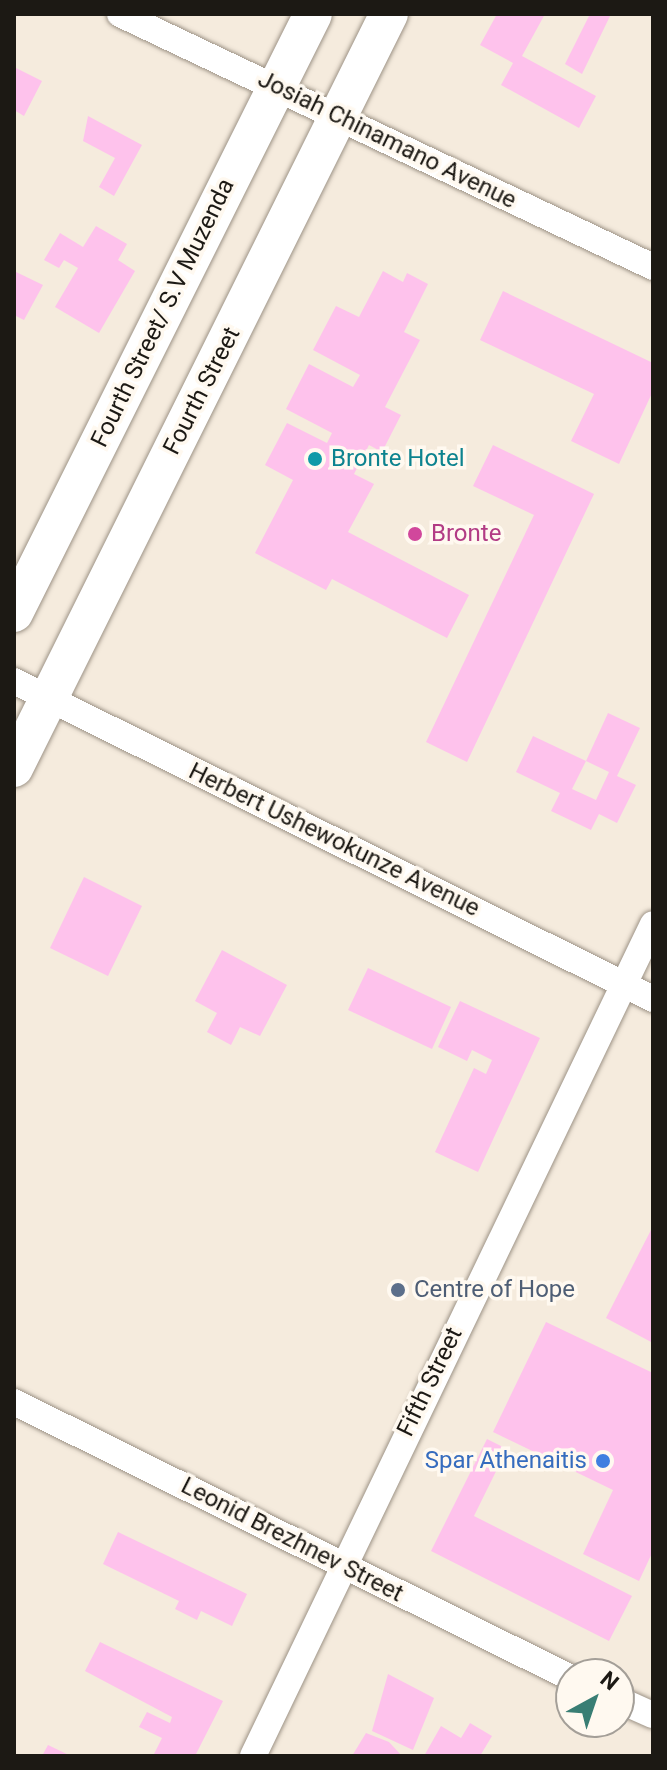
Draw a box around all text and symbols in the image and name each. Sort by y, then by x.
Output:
street label: Josiah Chinamano Avenue [253,65,521,215]
street label: Fourth Street/ S.V Muzenda [85,174,241,452]
street label: Fourth Street [158,323,246,459]
place label: Bronte Hotel [331,445,465,473]
marker: Bronte Hotel [306,450,324,468]
place label: Bronte [431,520,501,548]
marker: Bronte [406,525,424,543]
street label: Herbert Ushewokunze Avenue [184,757,484,923]
place label: Centre of Hope [414,1276,575,1304]
marker: Centre of Hope [389,1281,407,1299]
street label: Fifth Street [391,1323,469,1441]
place label: Spar Athenaitis [425,1447,587,1475]
marker: Spar Athenaitis [594,1452,612,1470]
street label: Leonid Brezhnev Street [176,1471,408,1609]
north arrow [555,1658,635,1738]
text: N [595,1666,623,1695]

